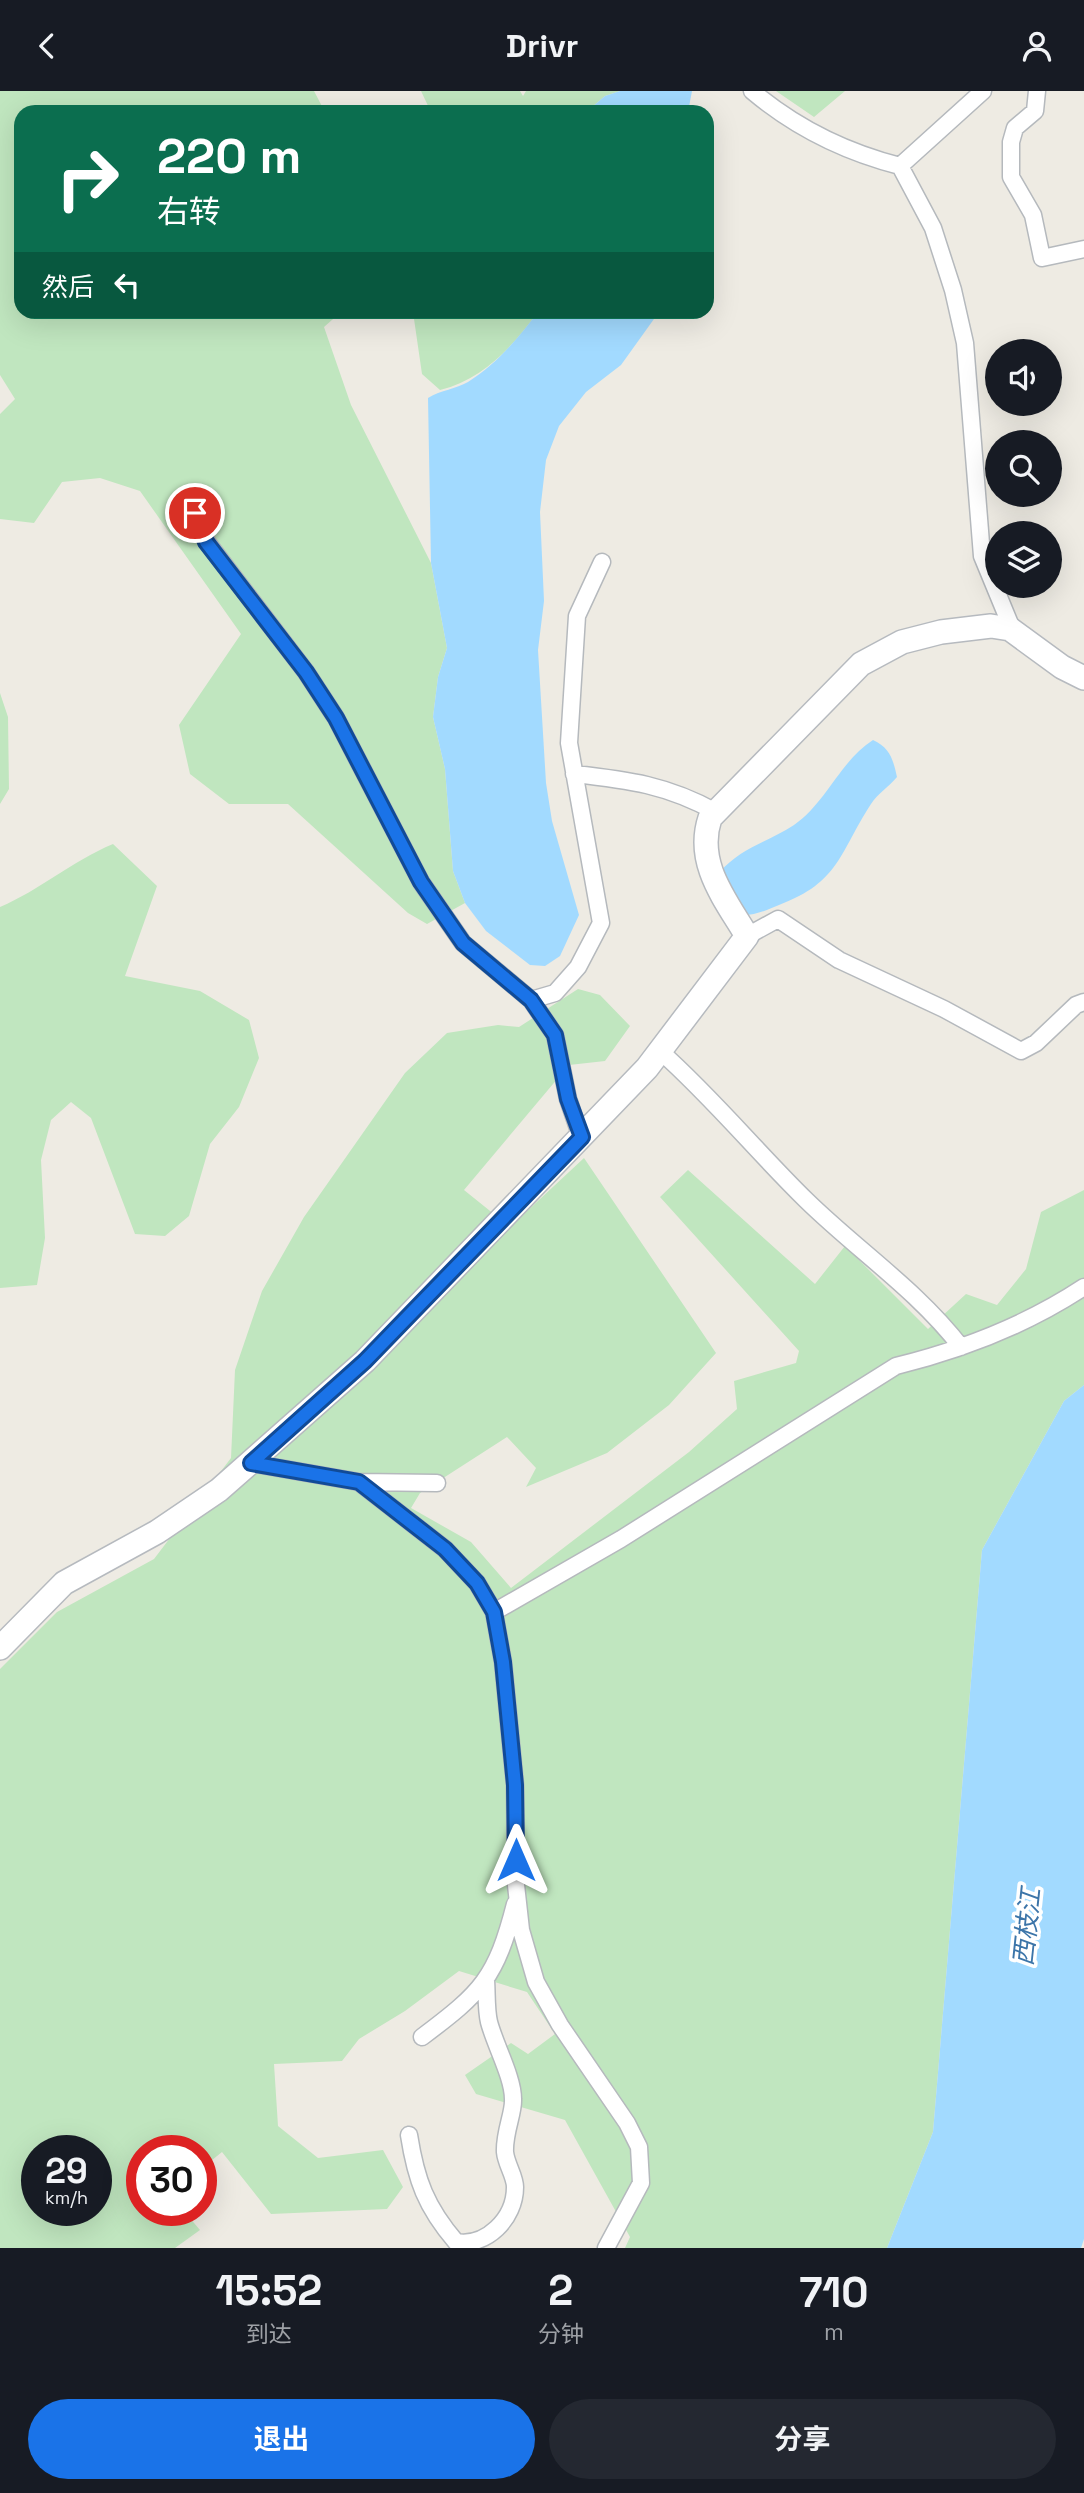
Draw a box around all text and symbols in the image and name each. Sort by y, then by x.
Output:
text: Drivr [506,26,578,66]
icon: back [28,27,66,65]
icon: person [1018,27,1056,65]
text: 220 m [157,125,301,187]
icon: right [42,133,133,224]
text: 右转 [157,192,221,232]
icon: left [108,266,146,304]
text: 然后 [42,270,94,304]
map controls [985,339,1062,598]
button: sound [985,339,1062,416]
button: search [985,430,1062,507]
pin [165,483,225,543]
icon: arrive [176,494,214,532]
button: layers [985,521,1062,598]
position arrow [479,1823,553,1897]
water label: 西枝江 [1006,1883,1048,1968]
speed limit sign: 30 [126,2135,217,2226]
text: 29 [45,2149,88,2193]
text: km/h [45,2186,88,2209]
text: 15:52 [216,2264,322,2317]
text: 2 [548,2264,573,2317]
text: 710 [799,2266,868,2319]
text: m [824,2317,844,2347]
text: 到达 [246,2319,292,2349]
text: 分钟 [538,2319,584,2349]
button: 退出 [28,2399,535,2479]
button: 分享 [549,2399,1056,2479]

